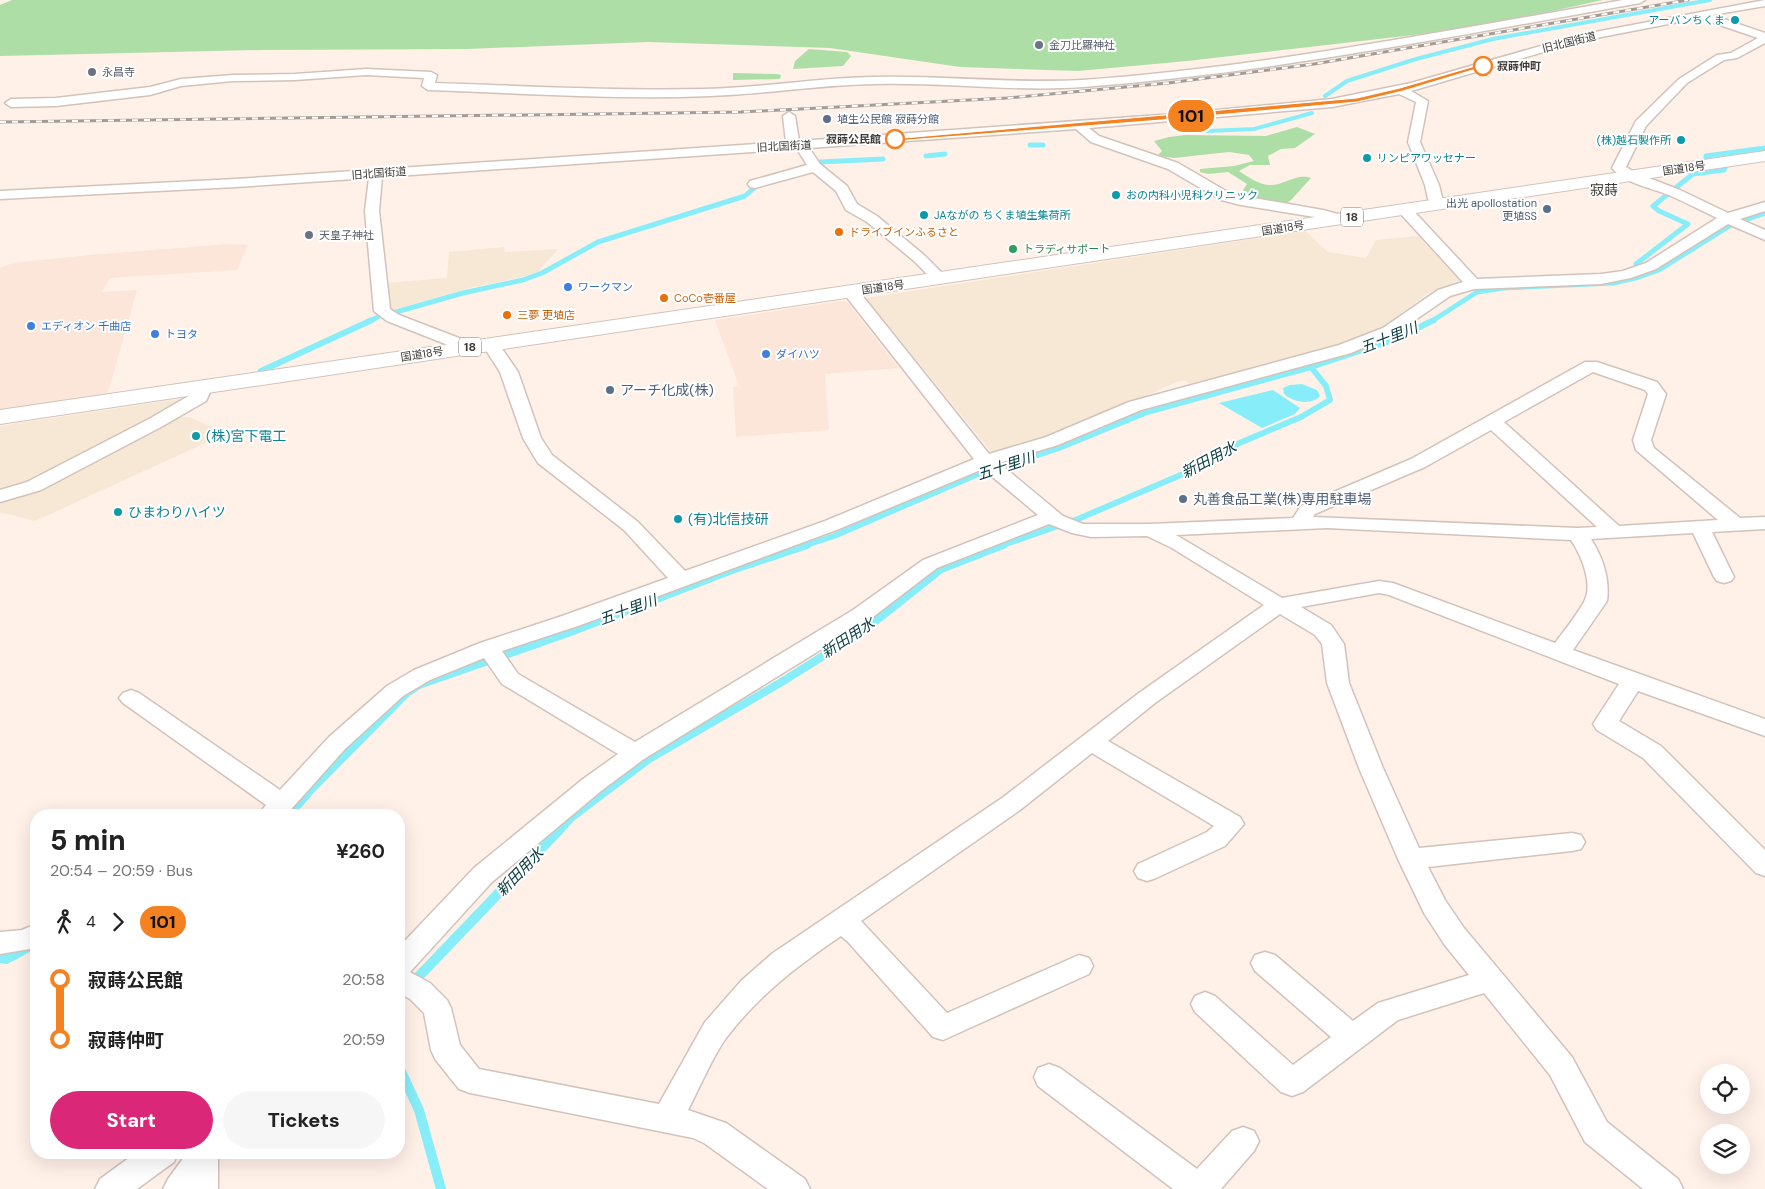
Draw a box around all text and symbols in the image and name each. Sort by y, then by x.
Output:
place label: アーバンちくま [1648,13,1725,27]
marker: アーバンちくま [1729,14,1741,26]
street label: 旧北国街道 [1541,29,1597,55]
place label: 金刀比羅神社 [1049,38,1115,52]
marker: 金刀比羅神社 [1033,39,1045,51]
marker: 寂蒔仲町 [1473,56,1493,76]
place label: 寂蒔仲町 [1497,59,1541,73]
place label: 永昌寺 [102,65,135,79]
marker: 永昌寺 [86,66,98,78]
line badge: 101 [1162,100,1220,132]
text: 101 [1178,104,1204,128]
place label: 埴生公民館 寂蒔分館 [837,112,939,126]
marker: 埴生公民館 寂蒔分館 [821,113,833,125]
marker: 寂蒔公民館 [885,129,905,149]
place label: 寂蒔公民館 [826,132,881,146]
place label: (株)越石製作所 [1597,133,1672,147]
marker: (株)越石製作所 [1675,134,1687,146]
street label: 旧北国街道 [756,138,812,154]
place label: リンピアワッセナー [1377,151,1476,165]
marker: リンピアワッセナー [1361,152,1373,164]
street label: 国道18号 [1662,158,1706,178]
street label: 旧北国街道 [351,164,407,182]
district label: 寂蒔 [1590,181,1618,199]
place label: おの内科小児科クリニック [1126,188,1258,202]
marker: おの内科小児科クリニック [1110,189,1122,201]
place label: 出光 apollostation 更埴SS [1446,196,1537,223]
marker: 出光 apollostation 更埴SS [1541,203,1553,215]
place label: JAながの ちくま埴生集荷所 [934,208,1071,222]
road number: 18 [1341,208,1363,226]
marker: JAながの ちくま埴生集荷所 [918,209,930,221]
street label: 国道18号 [1261,218,1305,238]
place label: ドライブインふるさと [849,225,959,239]
marker: ドライブインふるさと [833,226,845,238]
place label: 天皇子神社 [319,228,374,242]
marker: 天皇子神社 [303,229,315,241]
place label: トラディサポート [1023,242,1110,256]
marker: トラディサポート [1007,243,1019,255]
street label: 国道18号 [861,277,905,297]
place label: ワークマン [578,280,633,294]
marker: ワークマン [562,281,574,293]
place label: CoCo壱番屋 [674,291,736,305]
marker: CoCo壱番屋 [658,292,670,304]
place label: 三夢 更埴店 [517,308,575,322]
marker: 三夢 更埴店 [501,309,513,321]
water label: 五十里川 [1357,317,1422,358]
place label: エディオン 千曲店 [41,319,131,333]
marker: エディオン 千曲店 [25,320,37,332]
place label: トヨタ [165,327,198,341]
marker: トヨタ [149,328,161,340]
road number: 18 [459,338,481,357]
street label: 国道18号 [400,344,444,364]
place label: ダイハツ [776,347,820,361]
marker: ダイハツ [760,348,772,360]
place label: アーチ化成(株) [620,381,714,399]
marker: アーチ化成(株) [604,384,616,396]
place label: (株)宮下電工 [206,427,286,445]
marker: (株)宮下電工 [190,430,202,442]
water label: 新田用水 [1178,436,1242,483]
water label: 五十里川 [974,447,1040,485]
place label: 丸善食品工業(株)専用駐車場 [1193,490,1371,508]
marker: 丸善食品工業(株)専用駐車場 [1177,493,1189,505]
place label: ひまわりハイツ [128,503,226,521]
marker: ひまわりハイツ [112,506,124,518]
place label: (有)北信技研 [688,510,768,528]
marker: (有)北信技研 [672,513,684,525]
water label: 五十里川 [596,590,661,630]
water label: 新田用水 [817,612,880,663]
text: 5 min [50,822,126,859]
text: ¥260 [336,839,385,864]
water label: 新田用水 [492,842,549,901]
text: 20:54 – 20:59 · Bus [50,860,193,881]
icon: walk [50,908,78,936]
icon: forward [104,908,132,936]
text: 101 [150,910,176,934]
text: 4 [86,911,96,932]
text: 寂蒔公民館 [88,968,183,993]
text: 20:58 [342,969,385,990]
text: 寂蒔仲町 [88,1028,164,1053]
text: 20:59 [342,1029,385,1050]
map controls [1700,1064,1750,1174]
button: locate [1700,1064,1750,1114]
button: Start [50,1091,213,1149]
button: Tickets [223,1091,385,1149]
button: layers [1700,1124,1750,1174]

